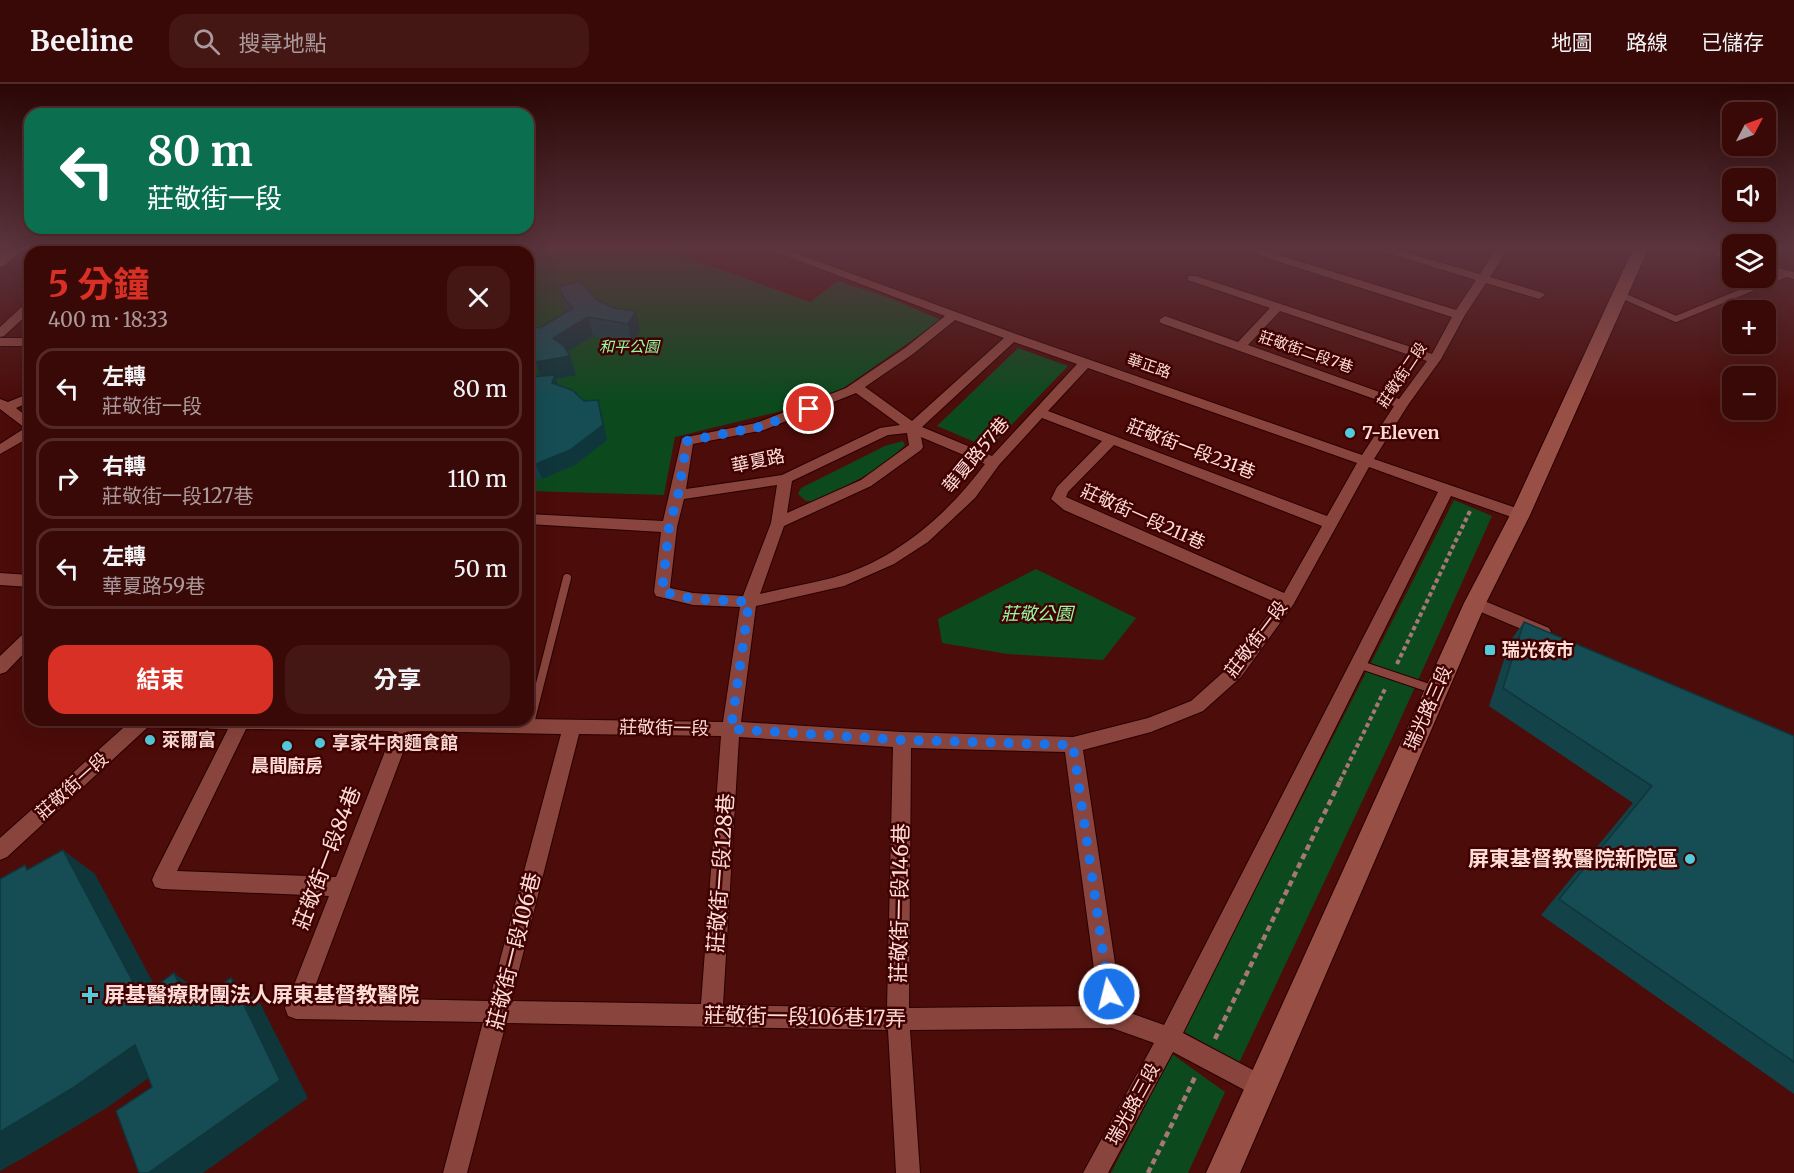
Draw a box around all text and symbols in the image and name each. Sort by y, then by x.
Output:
search box [169,14,589,68]
text: Beeline [30,23,133,59]
icon: search [190,25,223,58]
text: 搜尋地點 [238,29,326,57]
text: 地圖 [1551,29,1593,56]
text: 路線 [1626,29,1668,56]
text: 已儲存 [1701,29,1764,56]
north arrow [1722,102,1776,156]
map controls [1722,102,1776,420]
text: 80 m [147,125,253,177]
icon: left [48,132,126,210]
button: sound [1722,168,1776,222]
text: 莊敬街一段 [147,181,282,215]
button: layers [1722,234,1776,288]
text: 5 分鐘 [48,262,150,307]
button: close [447,266,510,329]
button: + [1722,300,1776,354]
text: 400 m · 18:33 [48,307,168,332]
street label: 莊敬街二段7巷 [1256,327,1356,377]
park label: 和平公園 [599,337,661,356]
street label: 莊敬街二段 [1373,338,1430,411]
street label: 華正路 [1125,349,1174,382]
text: 左轉 [102,362,146,390]
button: − [1722,366,1776,420]
icon: left [51,372,84,405]
text: 80 m [453,375,507,403]
pin [783,383,834,434]
icon: arrive [792,392,825,425]
text: 莊敬街一段 [102,393,202,418]
street label: 華夏路57巷 [937,412,1014,497]
street label: 莊敬街一段231巷 [1124,413,1259,484]
place label: 7-Eleven [1362,421,1440,444]
marker: 7-Eleven [1343,426,1357,440]
street label: 華夏路 [729,444,787,477]
text: 右轉 [102,452,146,480]
icon: right [51,462,84,495]
text: 110 m [448,465,507,493]
street label: 莊敬街一段211巷 [1077,479,1209,554]
text: 莊敬街一段127巷 [102,483,253,508]
text: 左轉 [102,542,146,570]
icon: left [51,552,84,585]
text: 50 m [453,555,507,583]
text: 華夏路59巷 [102,573,205,598]
street label: 莊敬街一段 [1219,596,1292,682]
park label: 莊敬公園 [1001,602,1076,625]
place label: 瑞光夜市 [1502,638,1574,661]
marker: 瑞光夜市 [1483,643,1497,657]
button: 結束 [48,645,273,714]
button: 分享 [285,645,510,714]
street label: 瑞光路三段 [1399,662,1456,754]
street label: 莊敬街一段 [619,715,709,740]
place label: 萊爾富 [162,728,216,751]
place label: 享家牛肉麵食館 [332,731,458,754]
marker: 萊爾富 [143,733,157,747]
marker: 享家牛肉麵食館 [313,736,327,750]
marker: 晨間廚房 [280,739,294,753]
street label: 莊敬街一段 [31,747,113,824]
place label: 晨間廚房 [251,754,323,777]
street label: 莊敬街一段84巷 [287,782,366,933]
street label: 莊敬街一段128巷 [701,792,740,954]
street label: 莊敬街一段146巷 [885,823,914,983]
place label: 屏東基督教醫院新院區 [1468,845,1678,872]
marker: 屏東基督教醫院新院區 [1683,852,1697,866]
street label: 莊敬街一段106巷 [481,870,546,1032]
position arrow [1077,962,1141,1026]
place label: 屏基醫療財團法人屏東基督教醫院 [104,981,419,1008]
marker: 屏基醫療財團法人屏東基督教醫院 [81,986,99,1004]
street label: 莊敬街一段106巷17弄 [704,1001,906,1032]
street label: 瑞光路三段 [1101,1059,1164,1149]

